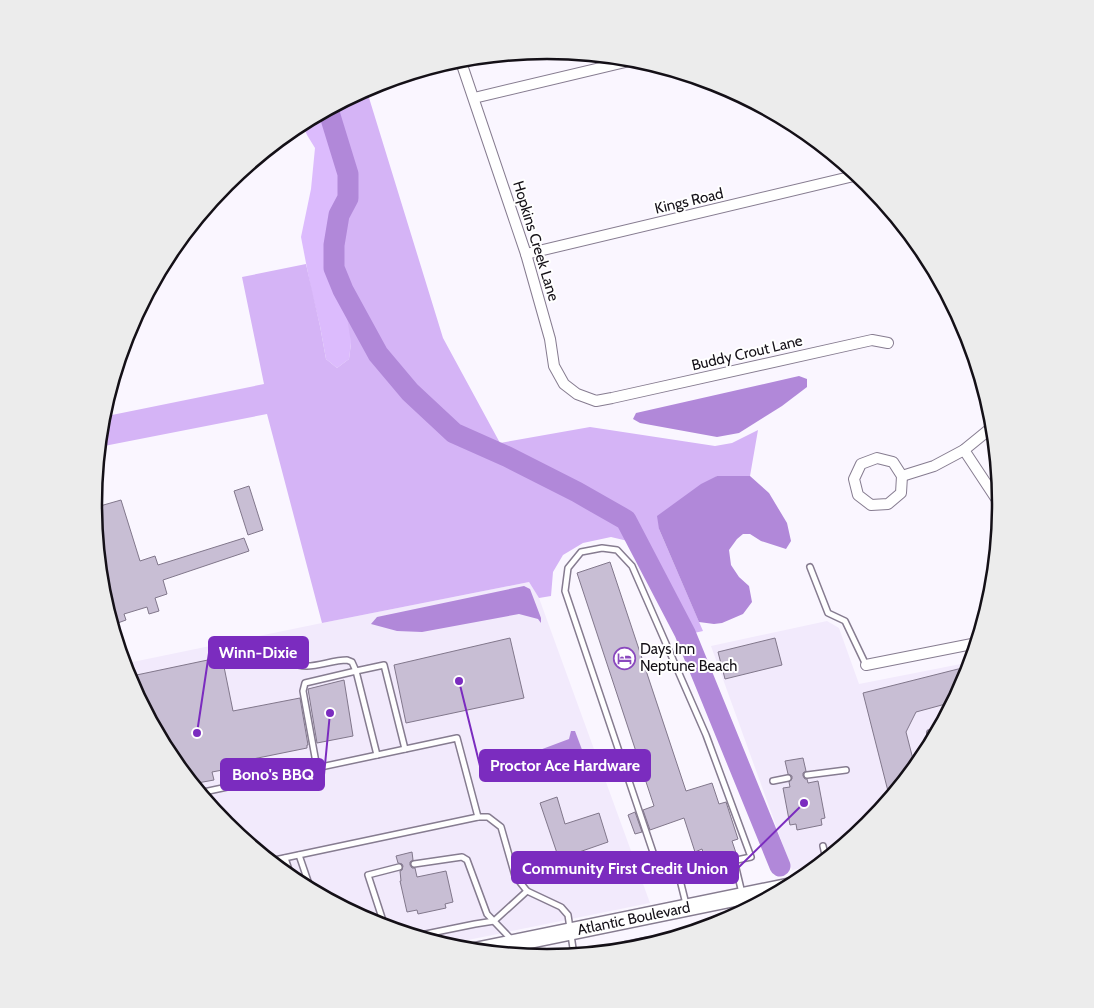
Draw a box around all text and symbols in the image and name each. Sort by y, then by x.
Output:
street label: Hopkins Creek Lane [509,179,563,304]
street label: Kings Road [653,184,725,218]
street label: Buddy Crout Lane [690,331,805,375]
callout: Winn-Dixie [209,637,308,668]
place label: Days Inn Neptune Beach [640,640,737,675]
text: Winn-Dixie [219,643,297,662]
hotel icon: Days Inn Neptune Beach [612,646,636,670]
callout: Proctor Ace Hardware [480,750,650,781]
text: Proctor Ace Hardware [490,756,640,775]
callout: Bono's BBQ [221,759,324,790]
text: Bono's BBQ [232,765,314,784]
callout: Community First Credit Union [512,852,738,883]
text: Community First Credit Union [522,859,728,878]
street label: Atlantic Boulevard [576,898,692,939]

